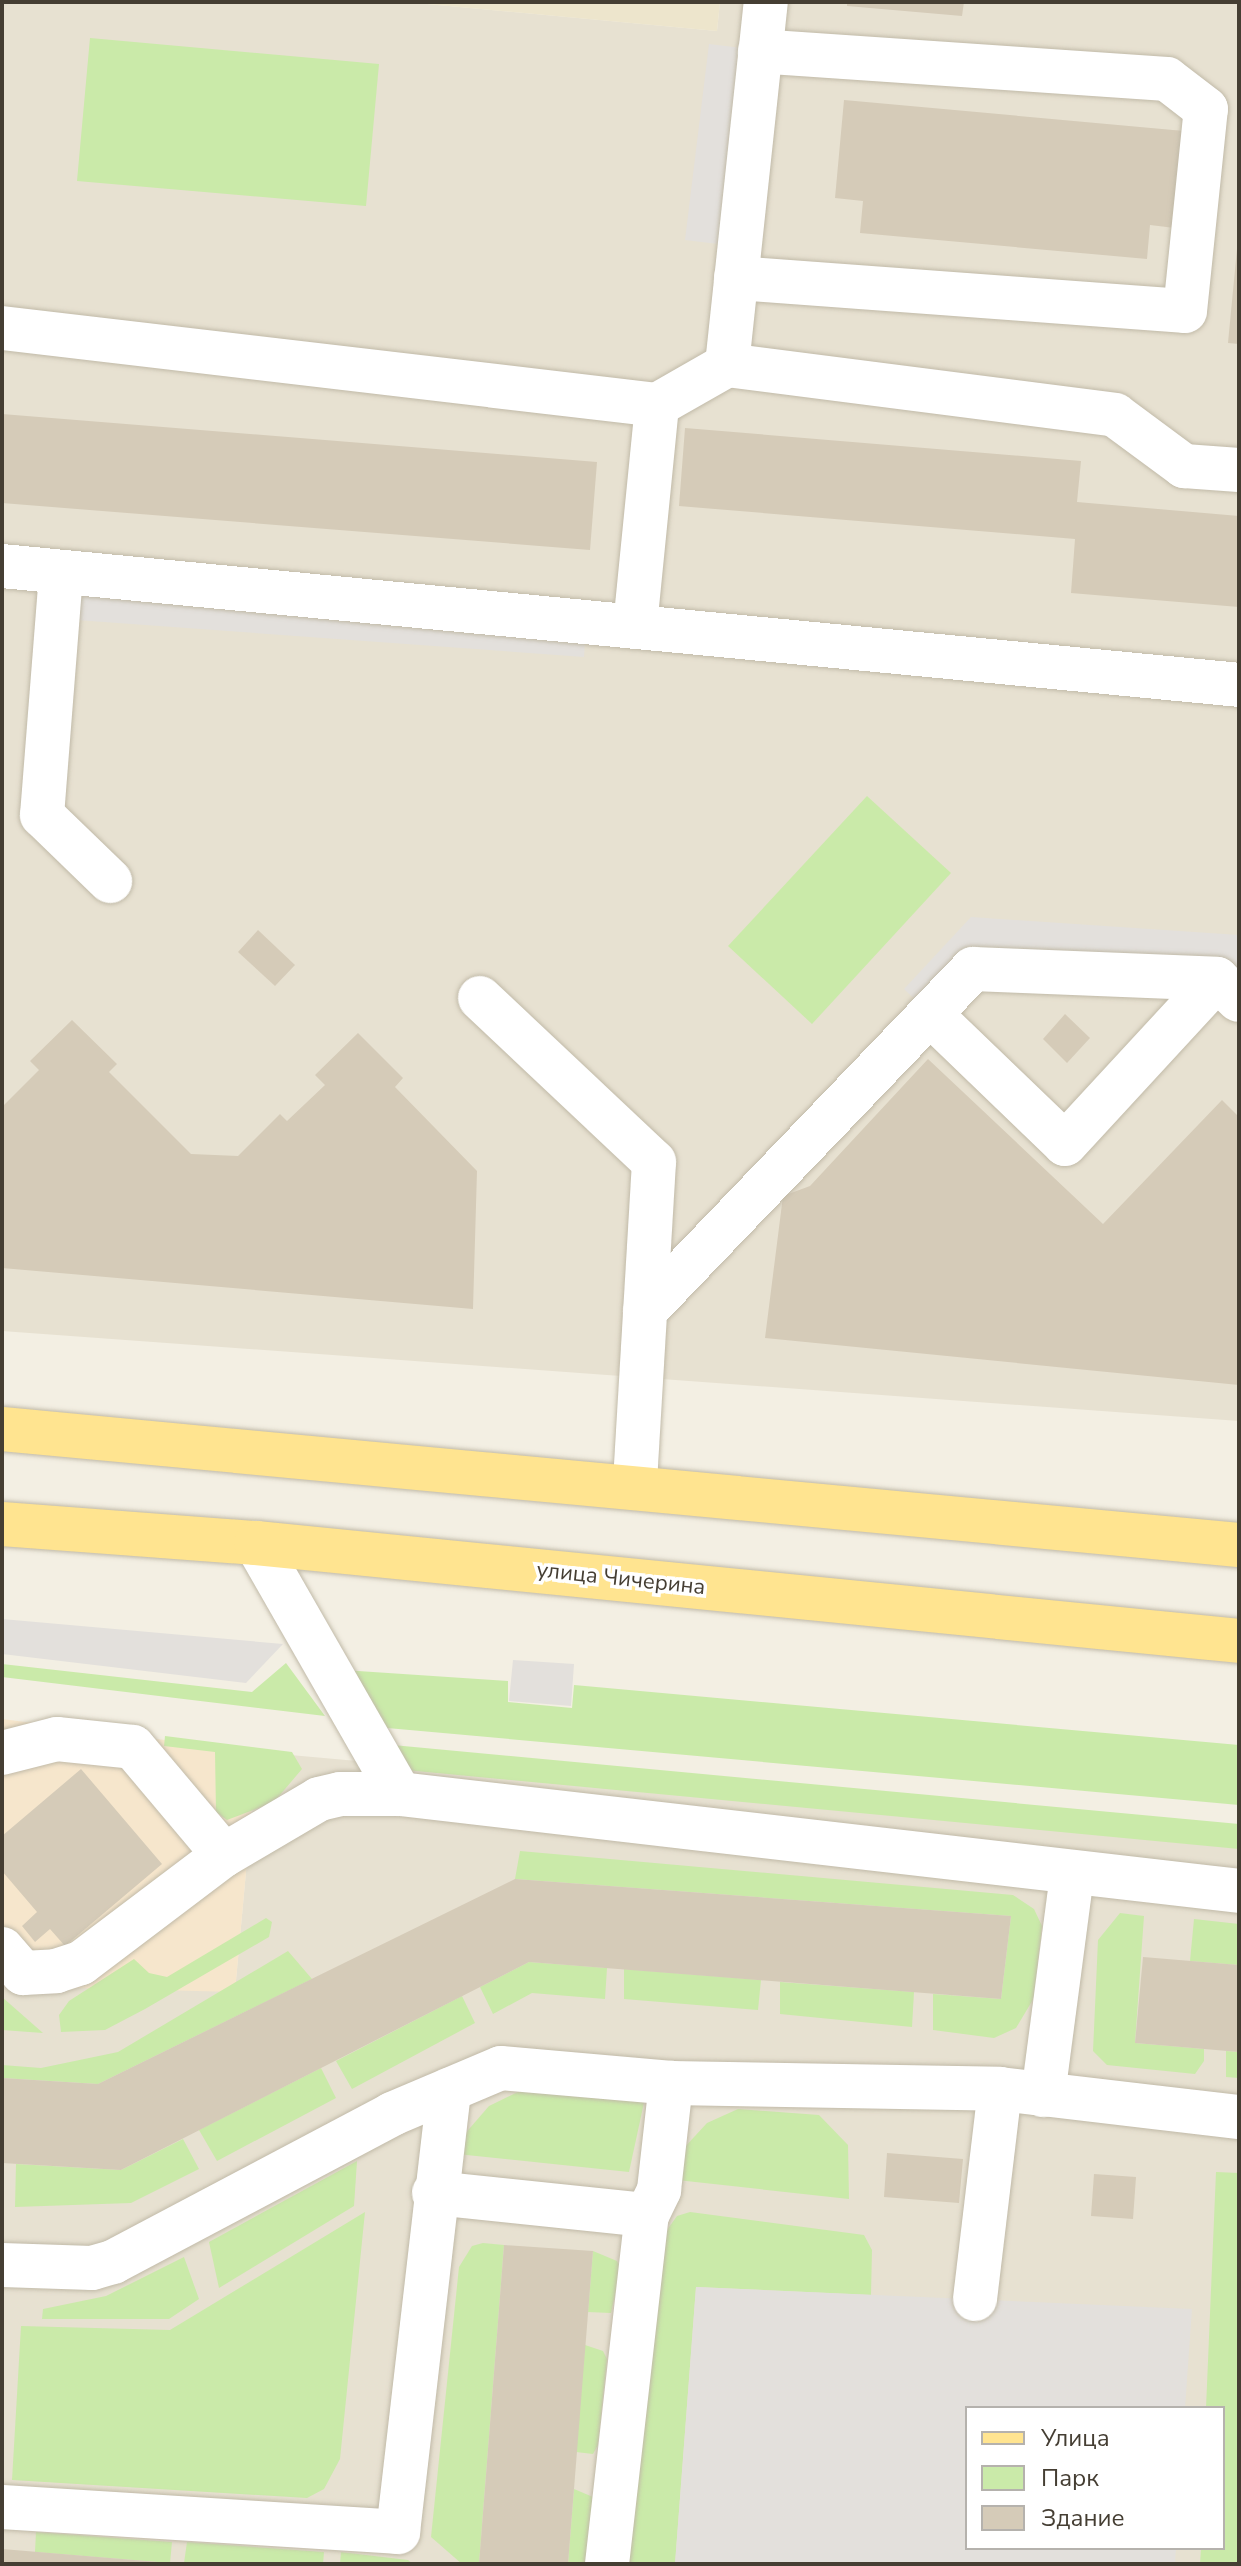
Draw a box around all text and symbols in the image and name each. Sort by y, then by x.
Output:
street label: улица Чичерина [535,1557,707,1601]
legend [965,2406,1225,2550]
text: Улица [1041,2422,1110,2454]
text: Парк [1041,2462,1099,2494]
text: Здание [1041,2502,1125,2534]

